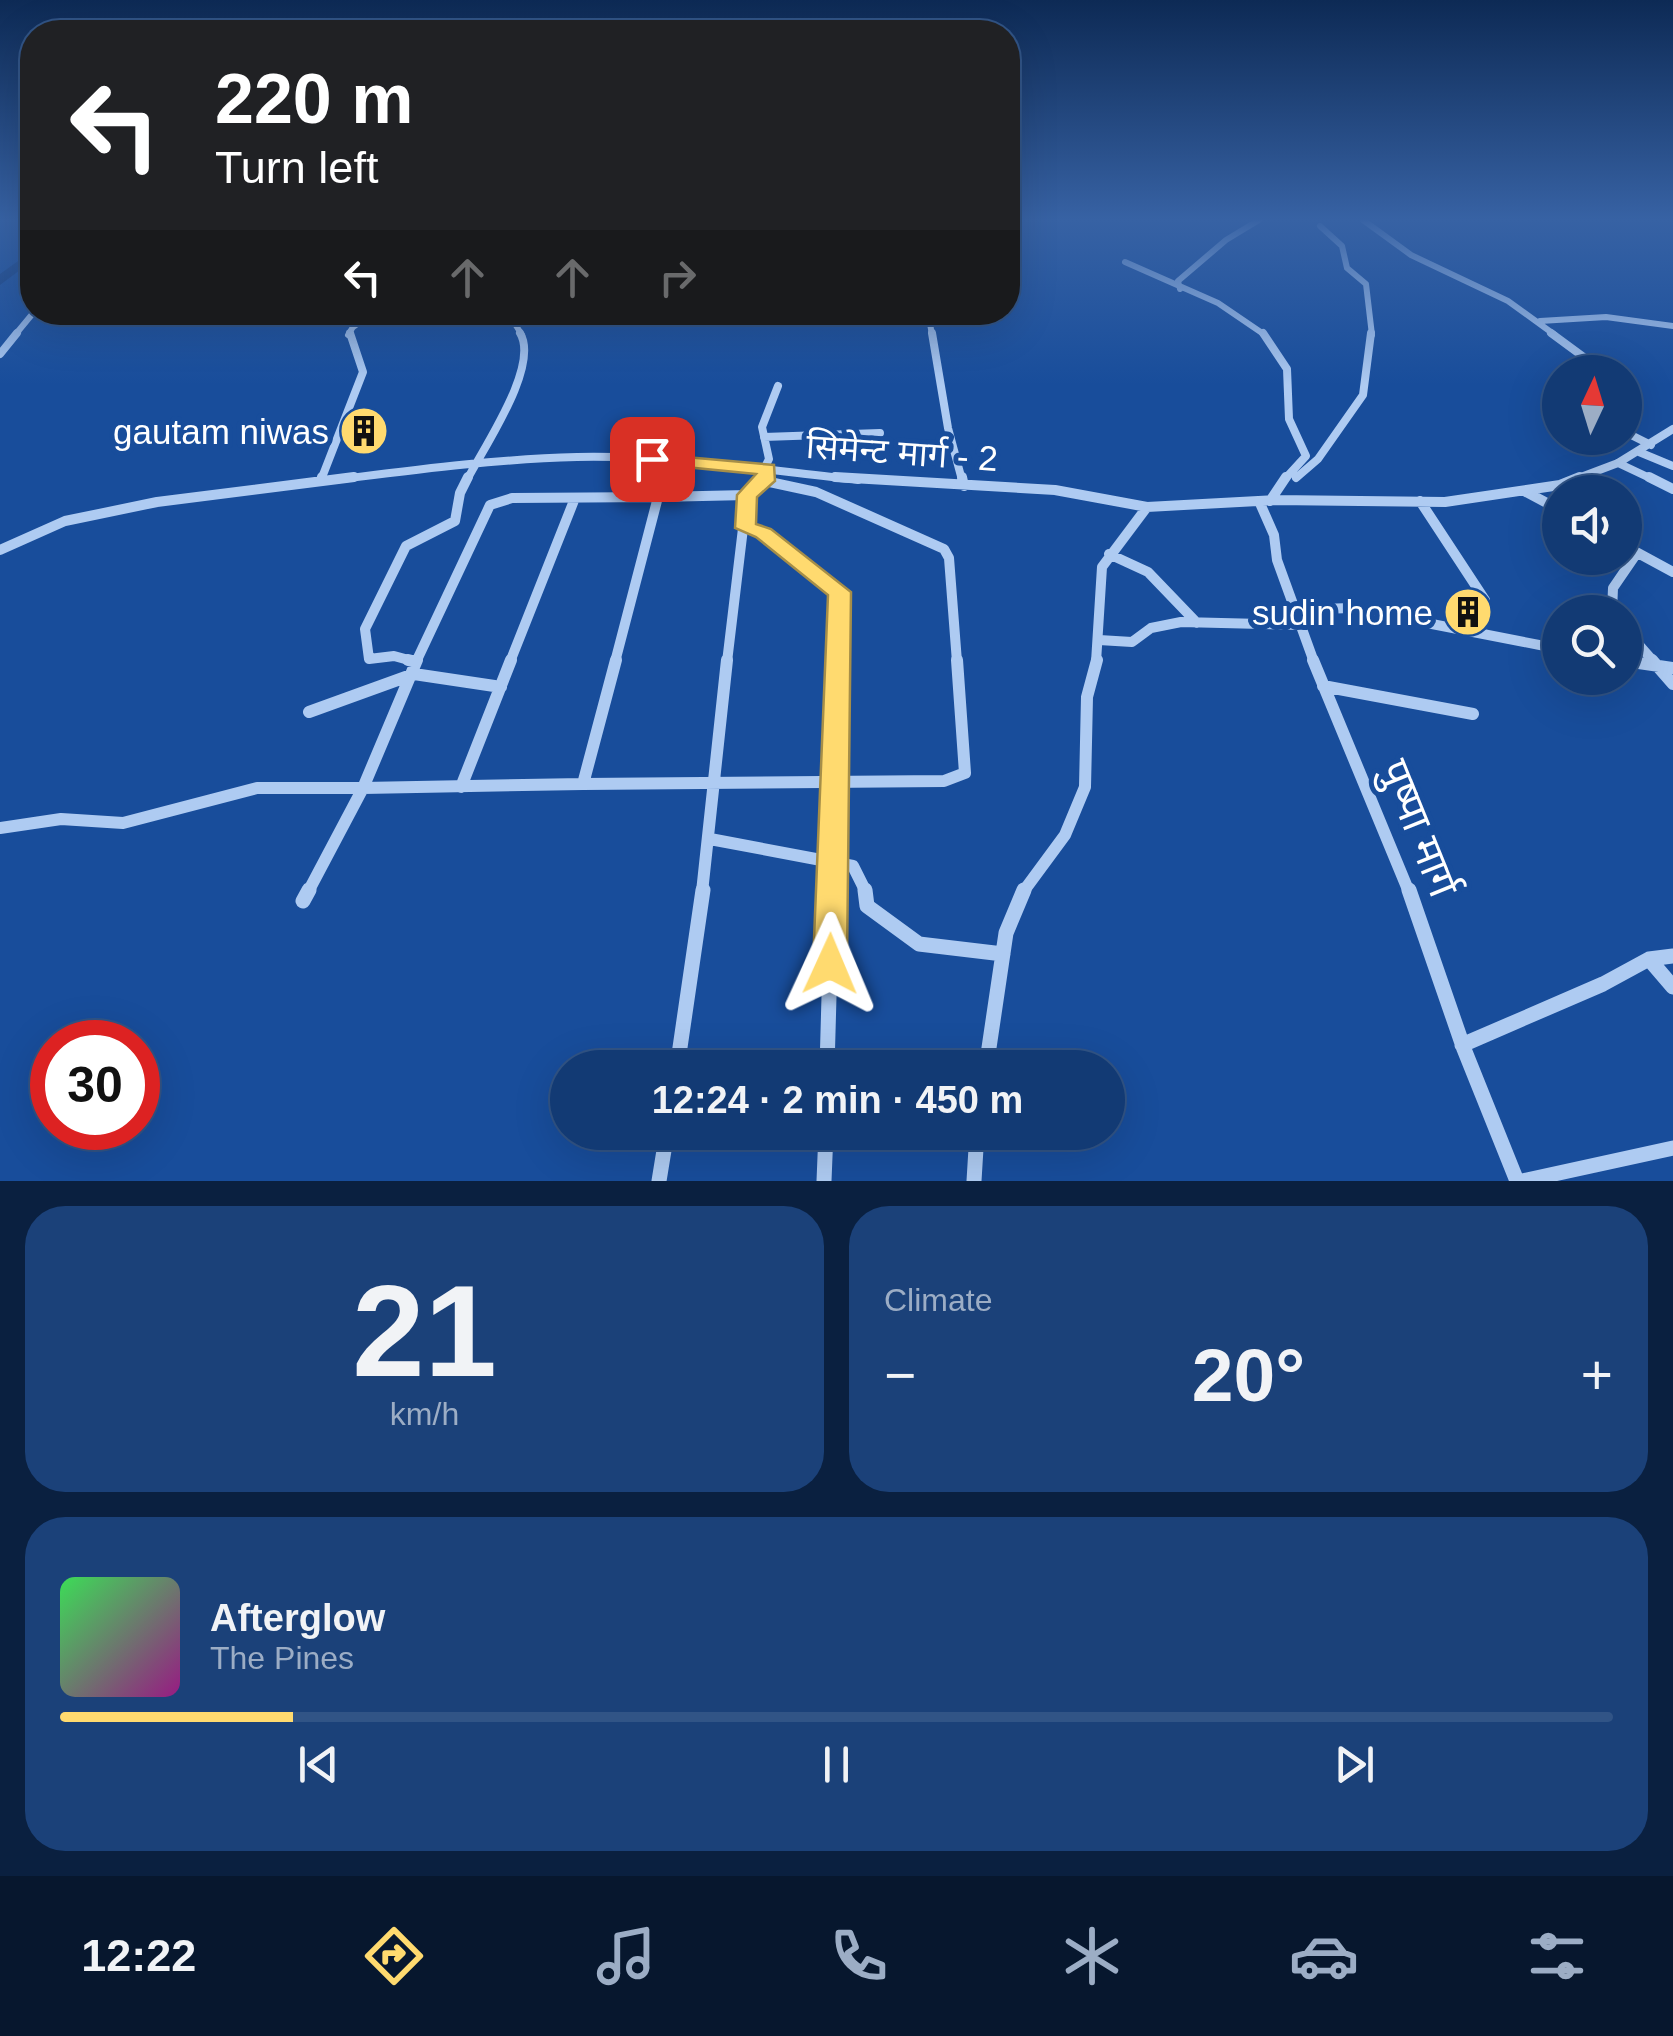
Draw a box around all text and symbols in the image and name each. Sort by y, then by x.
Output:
icon: left [50,60,180,190]
text: 220 m [215,60,413,138]
text: Turn left [215,142,378,193]
icon: left [335,250,390,305]
icon: ahead [440,250,495,305]
icon: ahead [545,250,600,305]
icon: right [650,250,705,305]
north arrow [1542,355,1642,455]
map controls [1542,355,1642,695]
building icon: gautam niwas [338,405,390,457]
place label: gautam niwas [113,412,329,451]
pin [610,417,695,502]
street label: सिमेन्ट मार्ग - 2 [805,426,999,478]
icon: arrive [625,432,680,487]
button: sound [1542,475,1642,575]
building icon: sudin home [1442,586,1494,638]
place label: sudin home [1252,593,1433,632]
button: search [1542,595,1642,695]
street label: पुष्पा मार्ग [1368,753,1468,905]
position arrow [778,912,882,1016]
speed limit sign: 30 [30,1020,160,1150]
text: 12:24 · 2 min · 450 m [652,1079,1023,1121]
text: 21 [352,1258,497,1404]
text: Climate [884,1282,992,1318]
text: 20° [1192,1333,1305,1417]
text: − [884,1344,916,1406]
text: + [1581,1344,1613,1406]
text: km/h [390,1396,459,1432]
text: Afterglow [210,1597,385,1639]
text: The Pines [210,1640,354,1676]
icon: previous [291,1737,346,1792]
icon: pause [809,1737,864,1792]
icon: next [1327,1737,1382,1792]
icon: directions [359,1921,429,1991]
icon: music [591,1921,661,1991]
icon: phone [824,1921,894,1991]
icon: climate [1057,1921,1127,1991]
icon: car [1289,1921,1359,1991]
icon: filters [1522,1921,1592,1991]
text: 12:22 [81,1930,196,1981]

